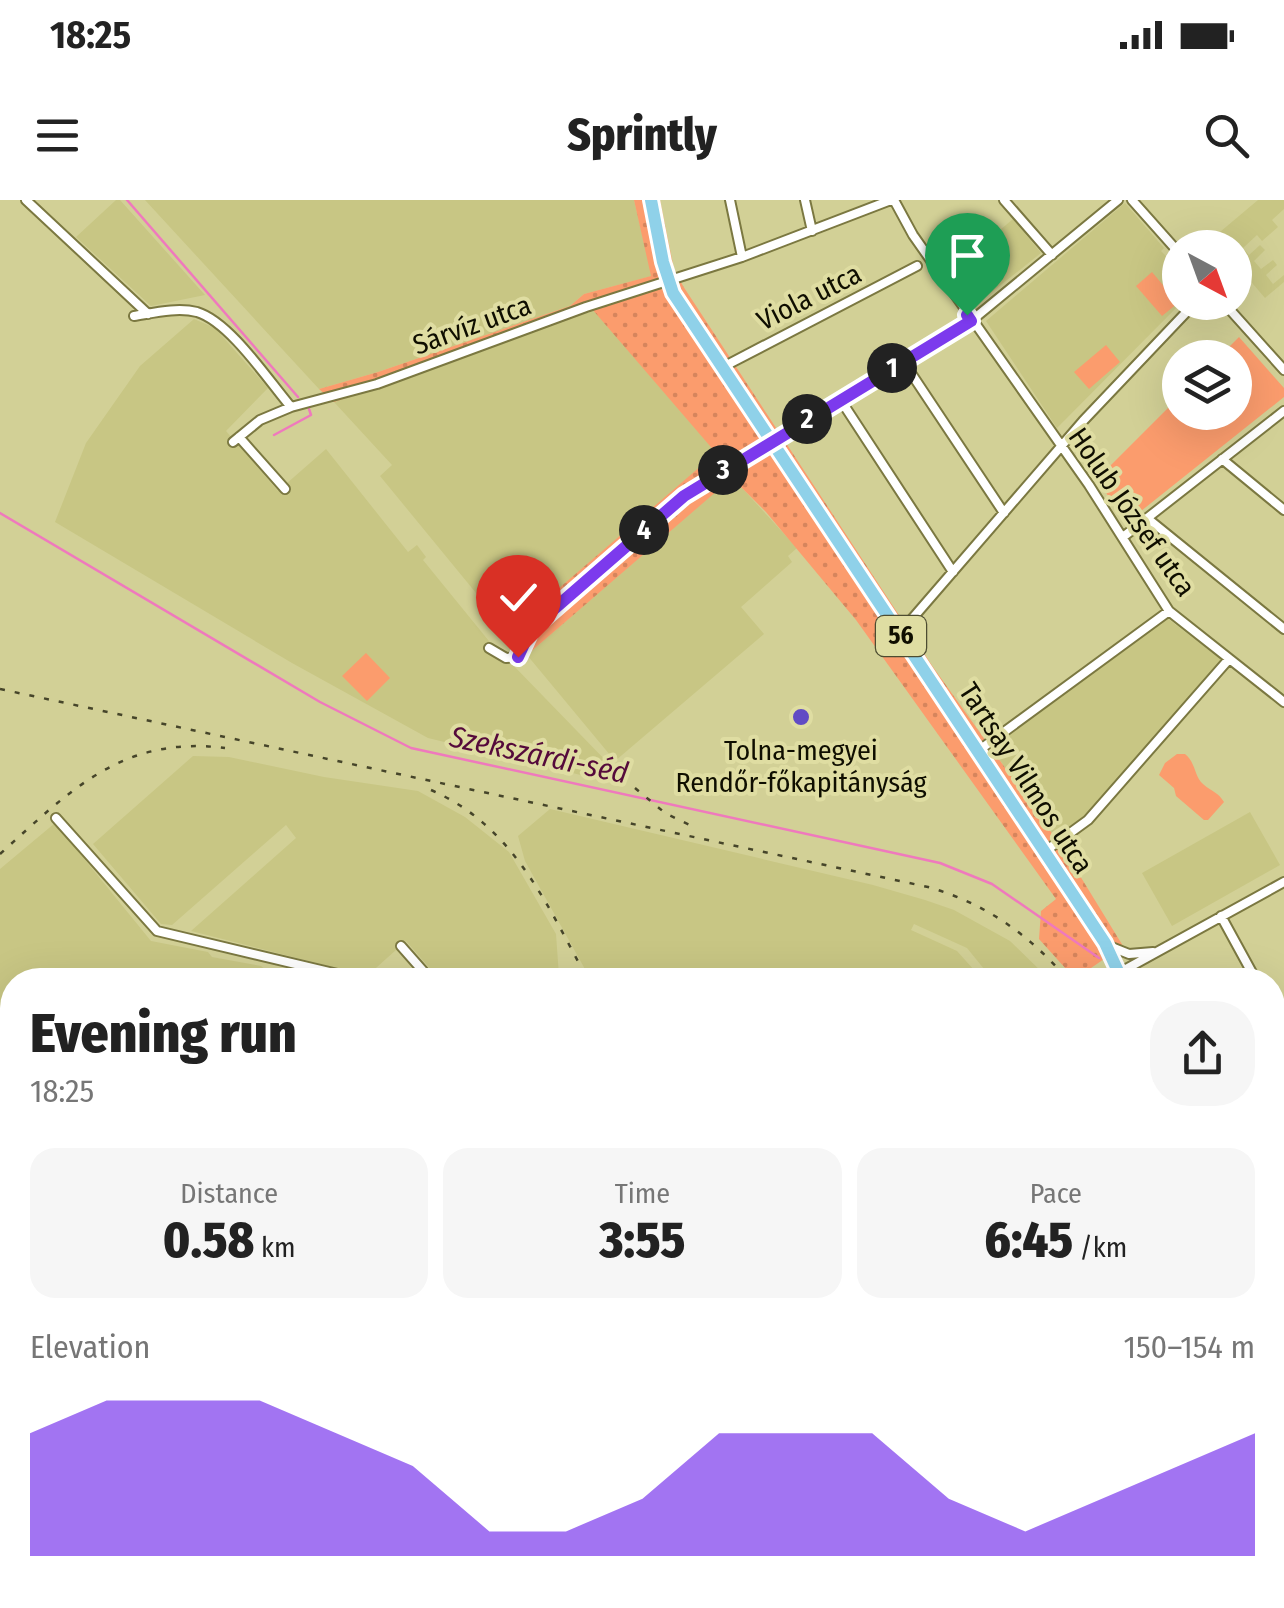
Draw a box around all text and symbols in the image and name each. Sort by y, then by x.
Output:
text: 18:25 [50,12,131,58]
icon: menu [30,108,85,163]
text: Sprintly [567,108,717,162]
icon: search [1199,108,1254,163]
pin [925,213,1010,316]
icon: arrive [940,228,995,283]
north arrow [1162,230,1252,320]
map controls [1162,230,1252,430]
street label: Viola utca [751,257,867,337]
street label: Sárvíz utca [408,288,536,362]
button: layers [1162,340,1252,430]
pin: 1 [867,343,917,393]
text: 1 [886,351,898,384]
pin: 2 [782,394,832,444]
text: 2 [801,402,813,435]
street label: Holub József utca [1062,421,1202,603]
pin: 3 [698,445,748,495]
text: 3 [716,453,730,486]
pin: 4 [619,505,669,555]
text: 4 [637,513,651,546]
pin [476,555,561,658]
icon: check [491,570,546,625]
road number: 56 [876,616,926,656]
street label: Tartsay Vilmos utca [952,676,1100,880]
marker: Tolna-megyei Rendőr-főkapitányság [790,706,812,728]
water label: Szekszárdi-séd [446,718,632,791]
place label: Tolna-megyei Rendőr-főkapitányság [675,734,927,799]
text: Evening run [30,1001,297,1067]
button: share [1150,1001,1255,1106]
text: 18:25 [30,1072,94,1110]
text: Distance [180,1177,278,1210]
text: Time [615,1177,670,1210]
text: Pace [1030,1177,1082,1210]
text: 0.58 [163,1210,254,1270]
text: 3:55 [600,1210,685,1270]
text: 6:45 [984,1210,1073,1270]
text: km [254,1231,296,1264]
text: /km [1073,1231,1127,1264]
text: Elevation [30,1328,150,1366]
text: 150–154 m [1123,1328,1255,1366]

